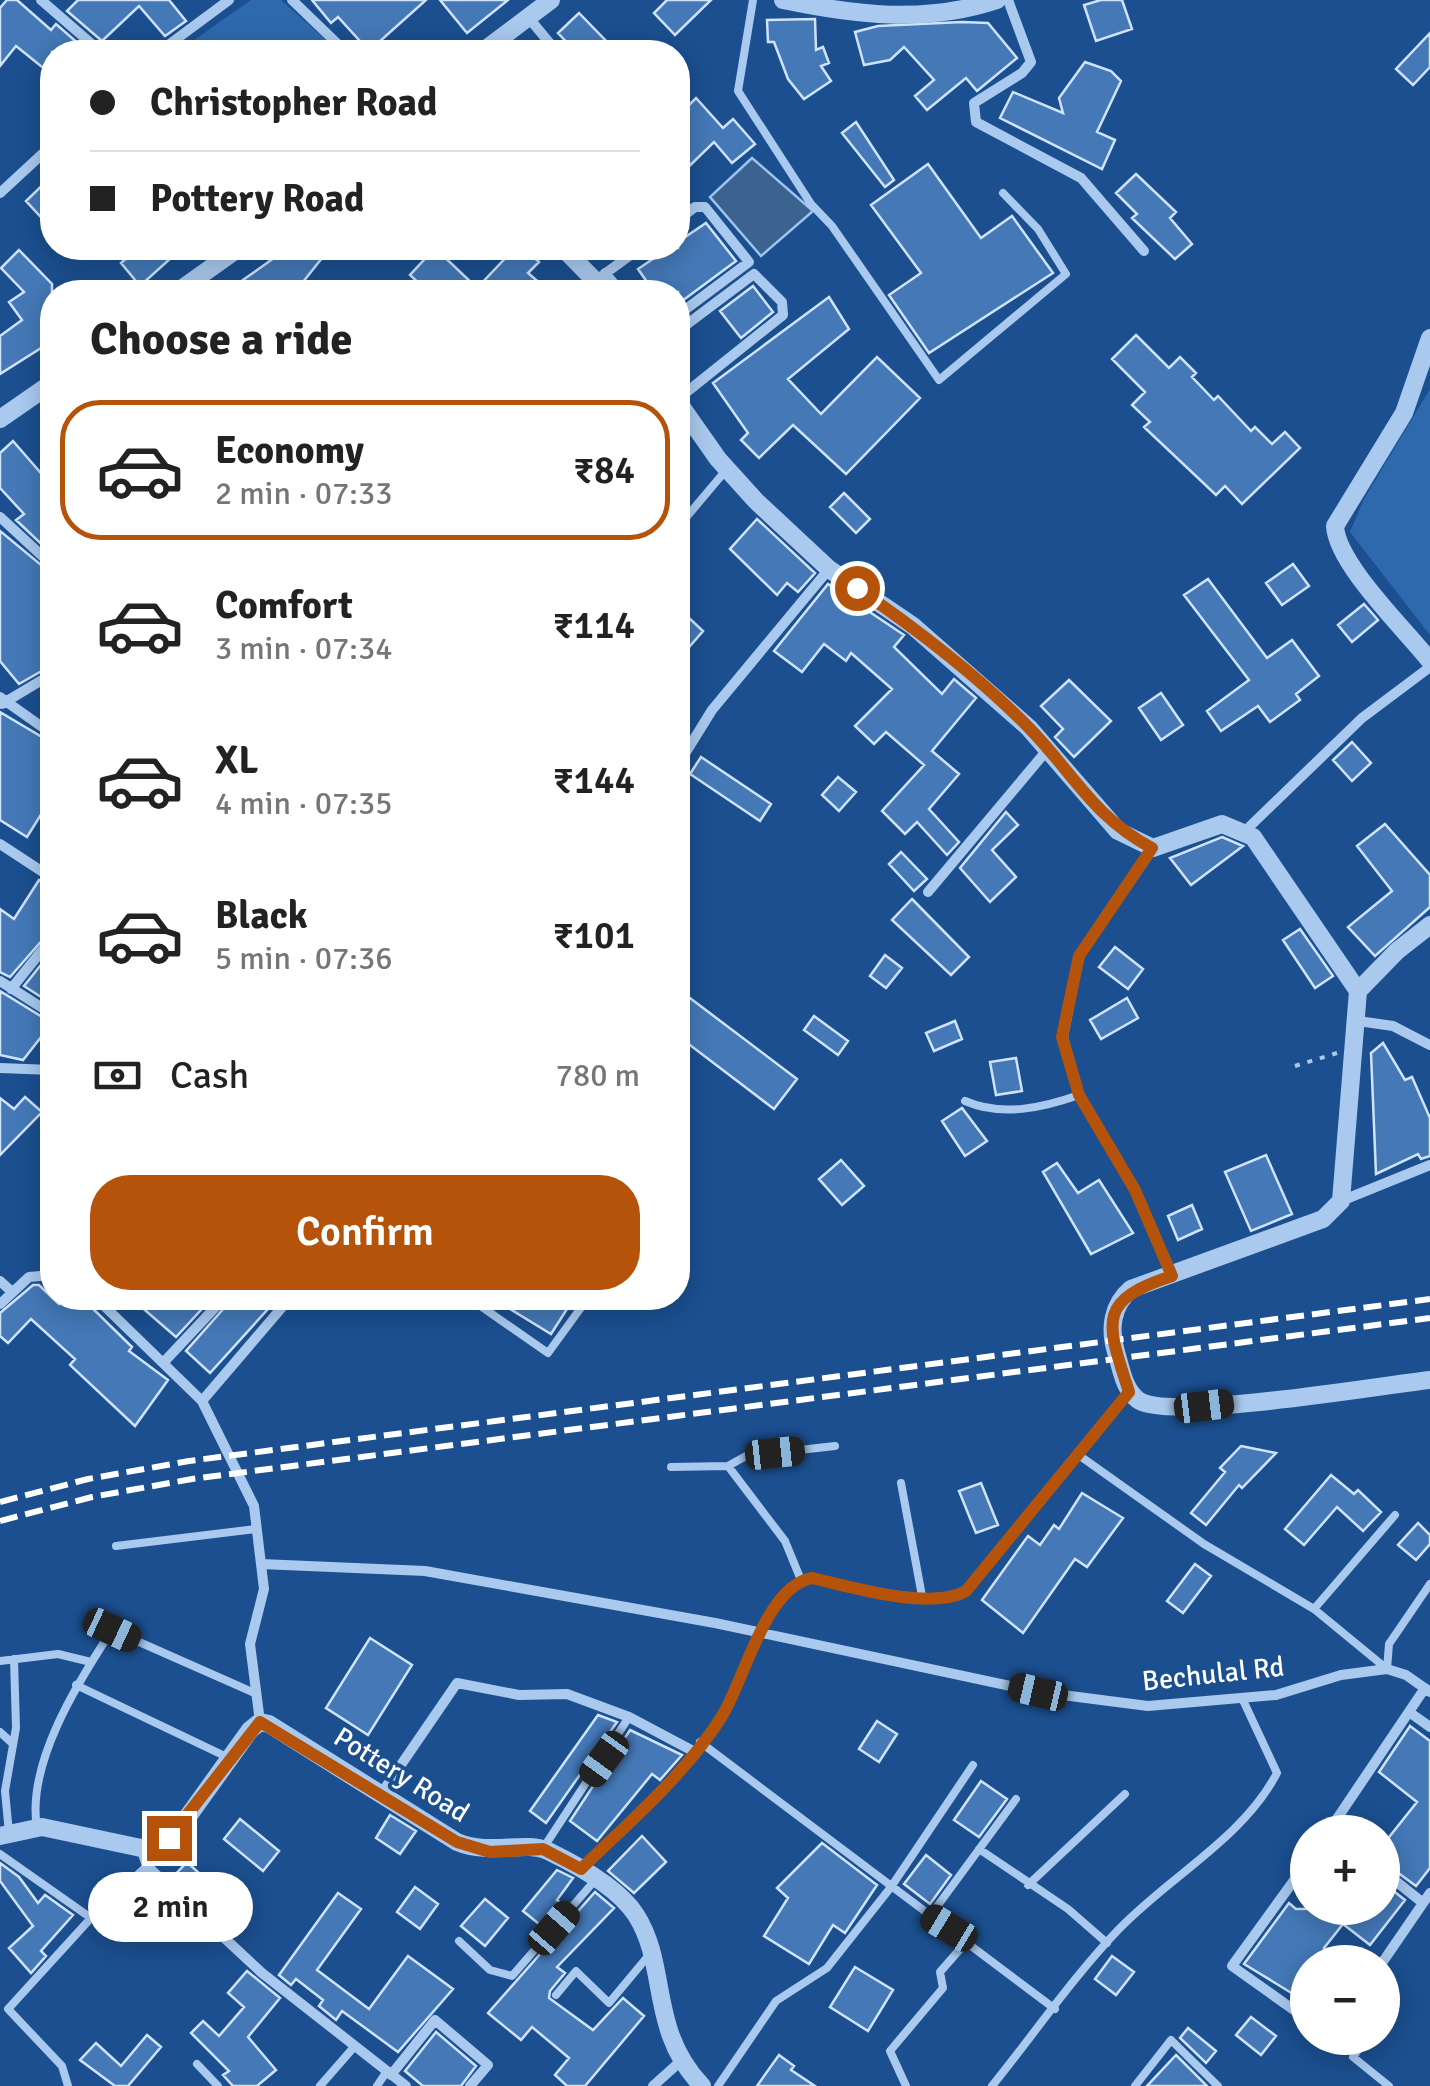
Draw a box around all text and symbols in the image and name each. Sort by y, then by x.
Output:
text: Christopher Road [150,79,437,126]
text: Pottery Road [150,175,364,222]
text: Choose a ride [90,312,353,367]
icon: car [95,425,185,515]
text: Economy [215,427,364,474]
text: ₹84 [573,447,635,494]
text: 2 min · 07:33 [215,474,393,513]
route start [835,566,880,611]
icon: car [95,580,185,670]
text: Comfort [215,582,353,629]
text: ₹114 [553,602,635,649]
text: 3 min · 07:34 [215,629,393,668]
icon: car [95,735,185,825]
text: XL [215,737,258,784]
text: ₹144 [553,757,635,804]
text: 4 min · 07:35 [215,784,393,823]
icon: car [95,890,185,980]
text: Black [215,892,308,939]
text: ₹101 [553,912,635,959]
text: 5 min · 07:36 [215,939,393,978]
icon: cash [90,1048,145,1103]
text: Cash [170,1052,249,1099]
text: 780 m [556,1056,640,1095]
button: Confirm [90,1175,640,1290]
car [1172,1387,1236,1425]
car [744,1435,806,1471]
car [78,1604,146,1656]
street label: Bechulal Rd [1140,1650,1286,1698]
car [1005,1671,1071,1713]
street label: Pottery Road [328,1720,475,1830]
car [574,1726,634,1792]
map controls [1290,1815,1400,2055]
button: + [1290,1815,1400,1925]
route end [147,1816,192,1861]
callout: 2 min [86,1873,252,1943]
text: 2 min [132,1887,209,1926]
car [523,1896,585,1960]
car [916,1900,982,1956]
button: − [1290,1945,1400,2055]

